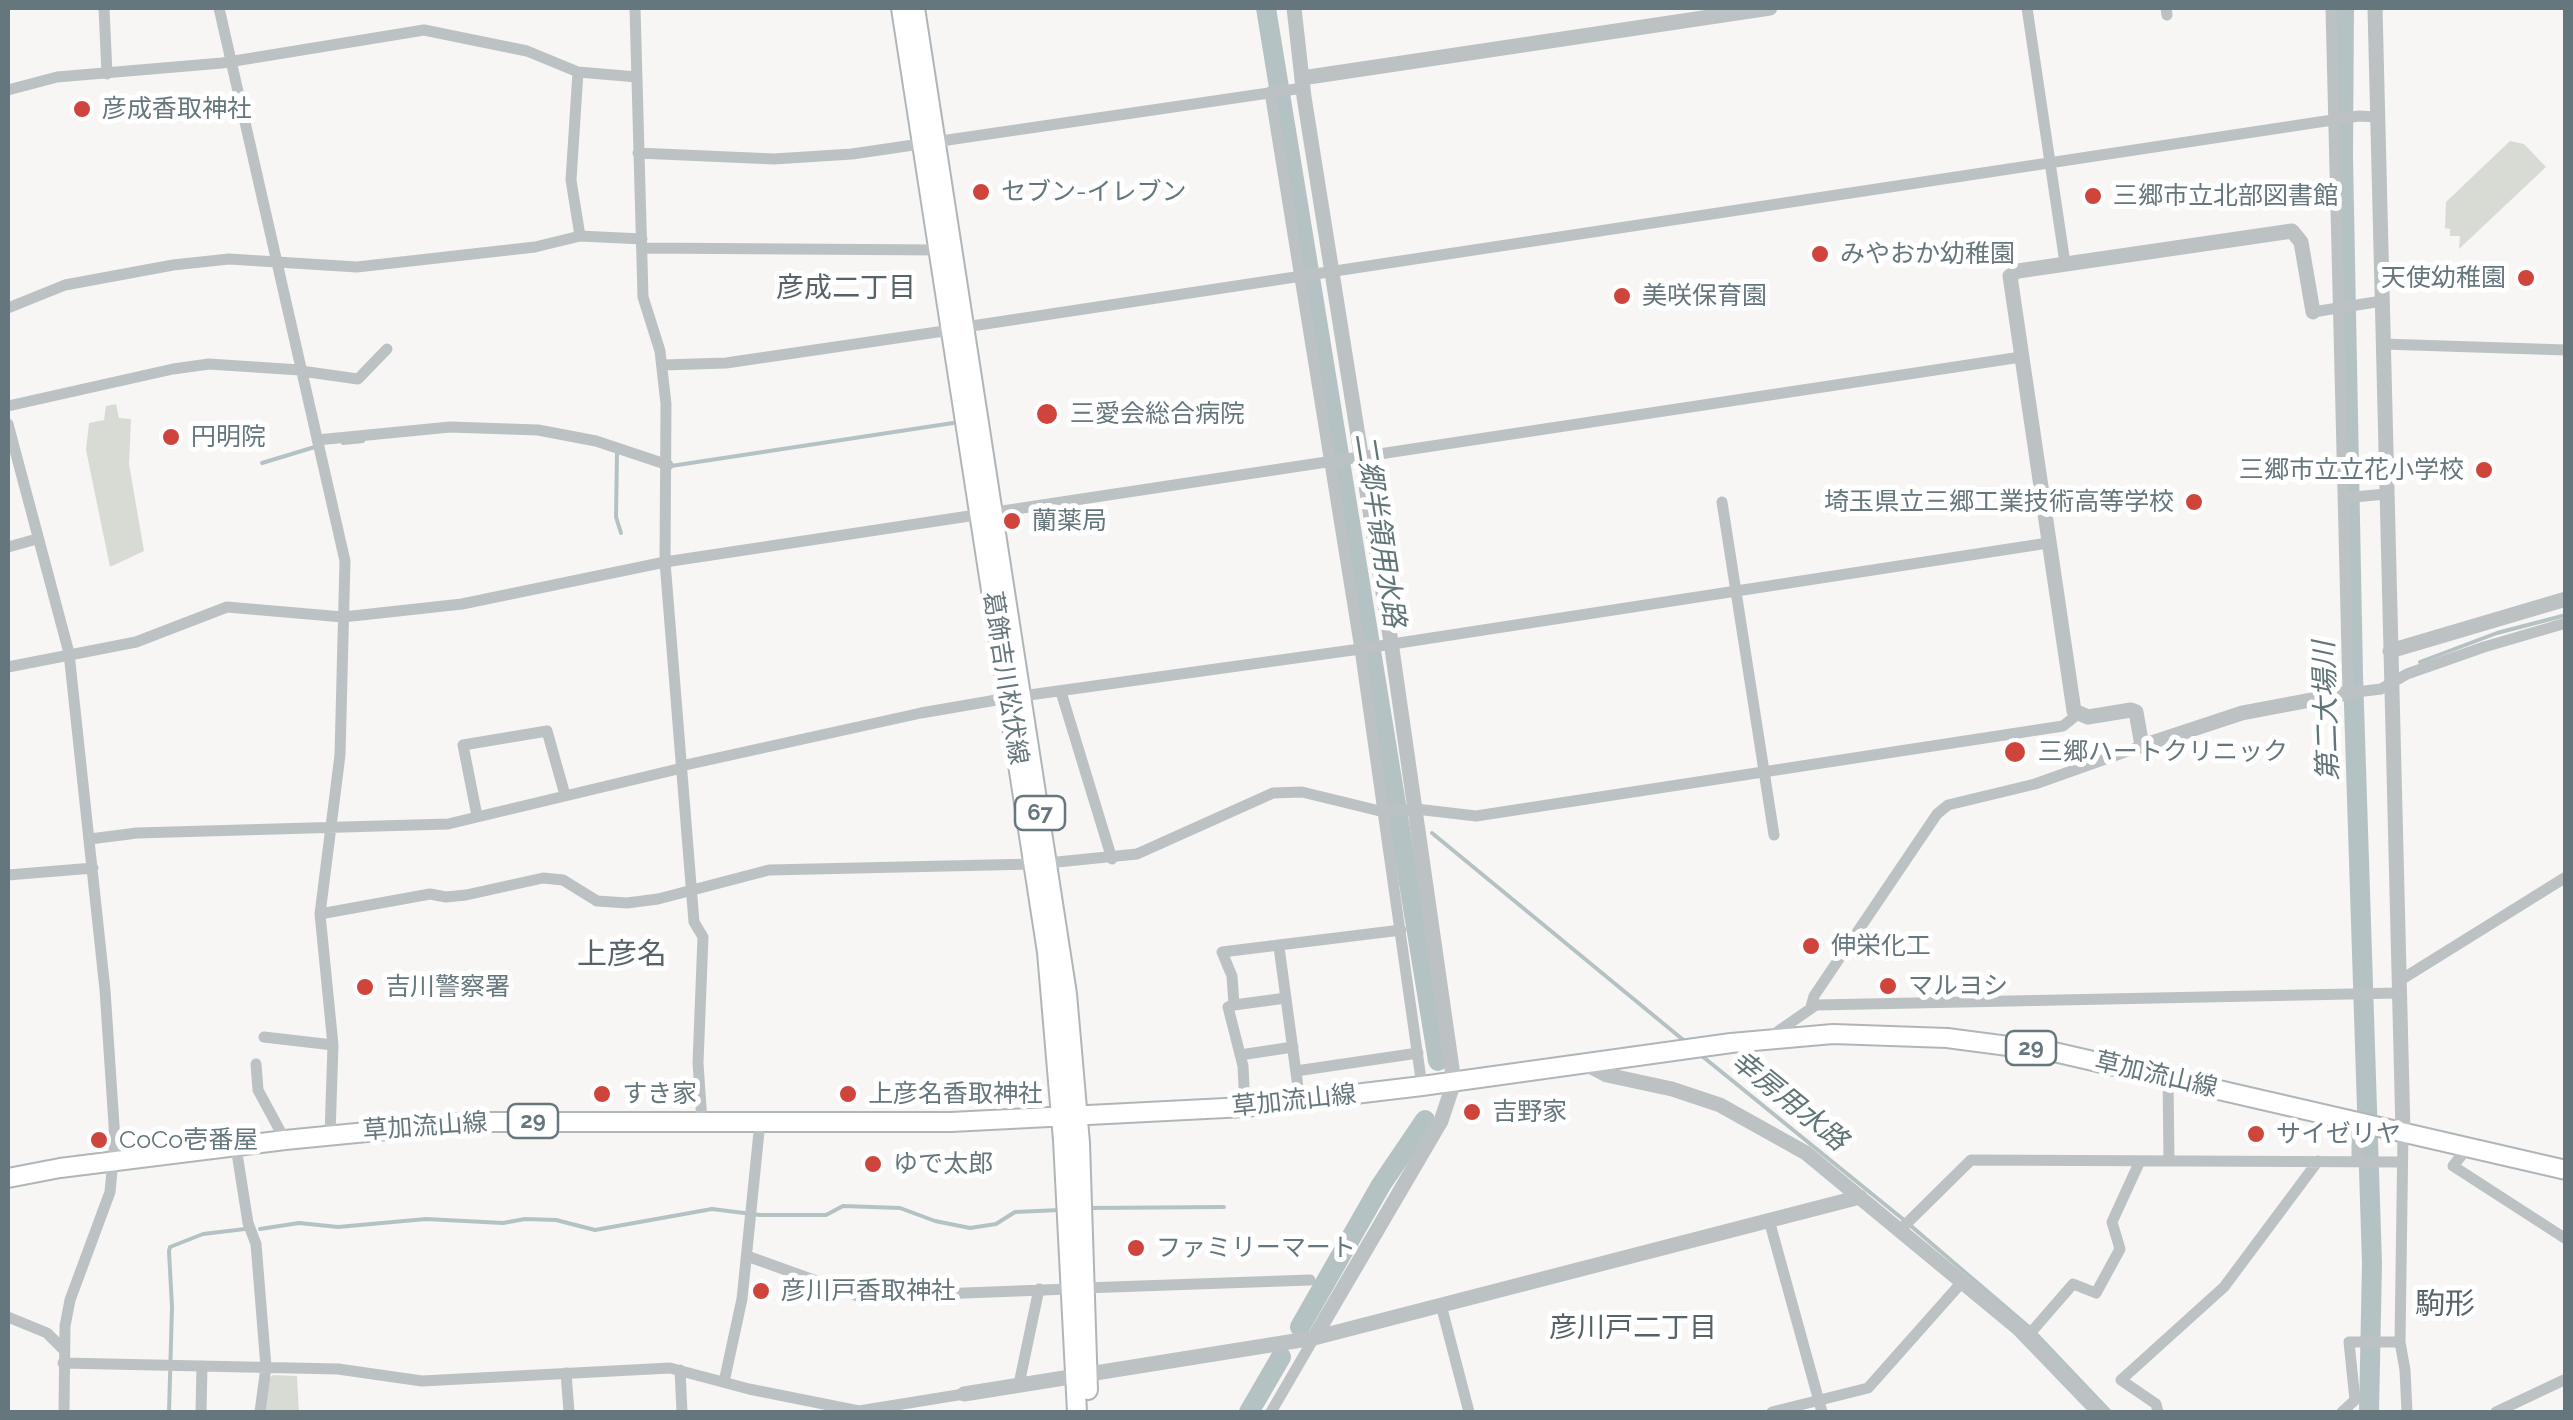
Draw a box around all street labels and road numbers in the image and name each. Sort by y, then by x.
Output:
street label: 葛飾吉川松伏線 [976,589,1034,767]
road number: 67 [1015,796,1065,830]
road number: 29 [2006,1031,2056,1065]
street label: 草加流山線 [2092,1046,2220,1104]
street label: 草加流山線 [1230,1080,1358,1122]
road number: 29 [508,1104,558,1138]
street label: 草加流山線 [362,1108,488,1146]

